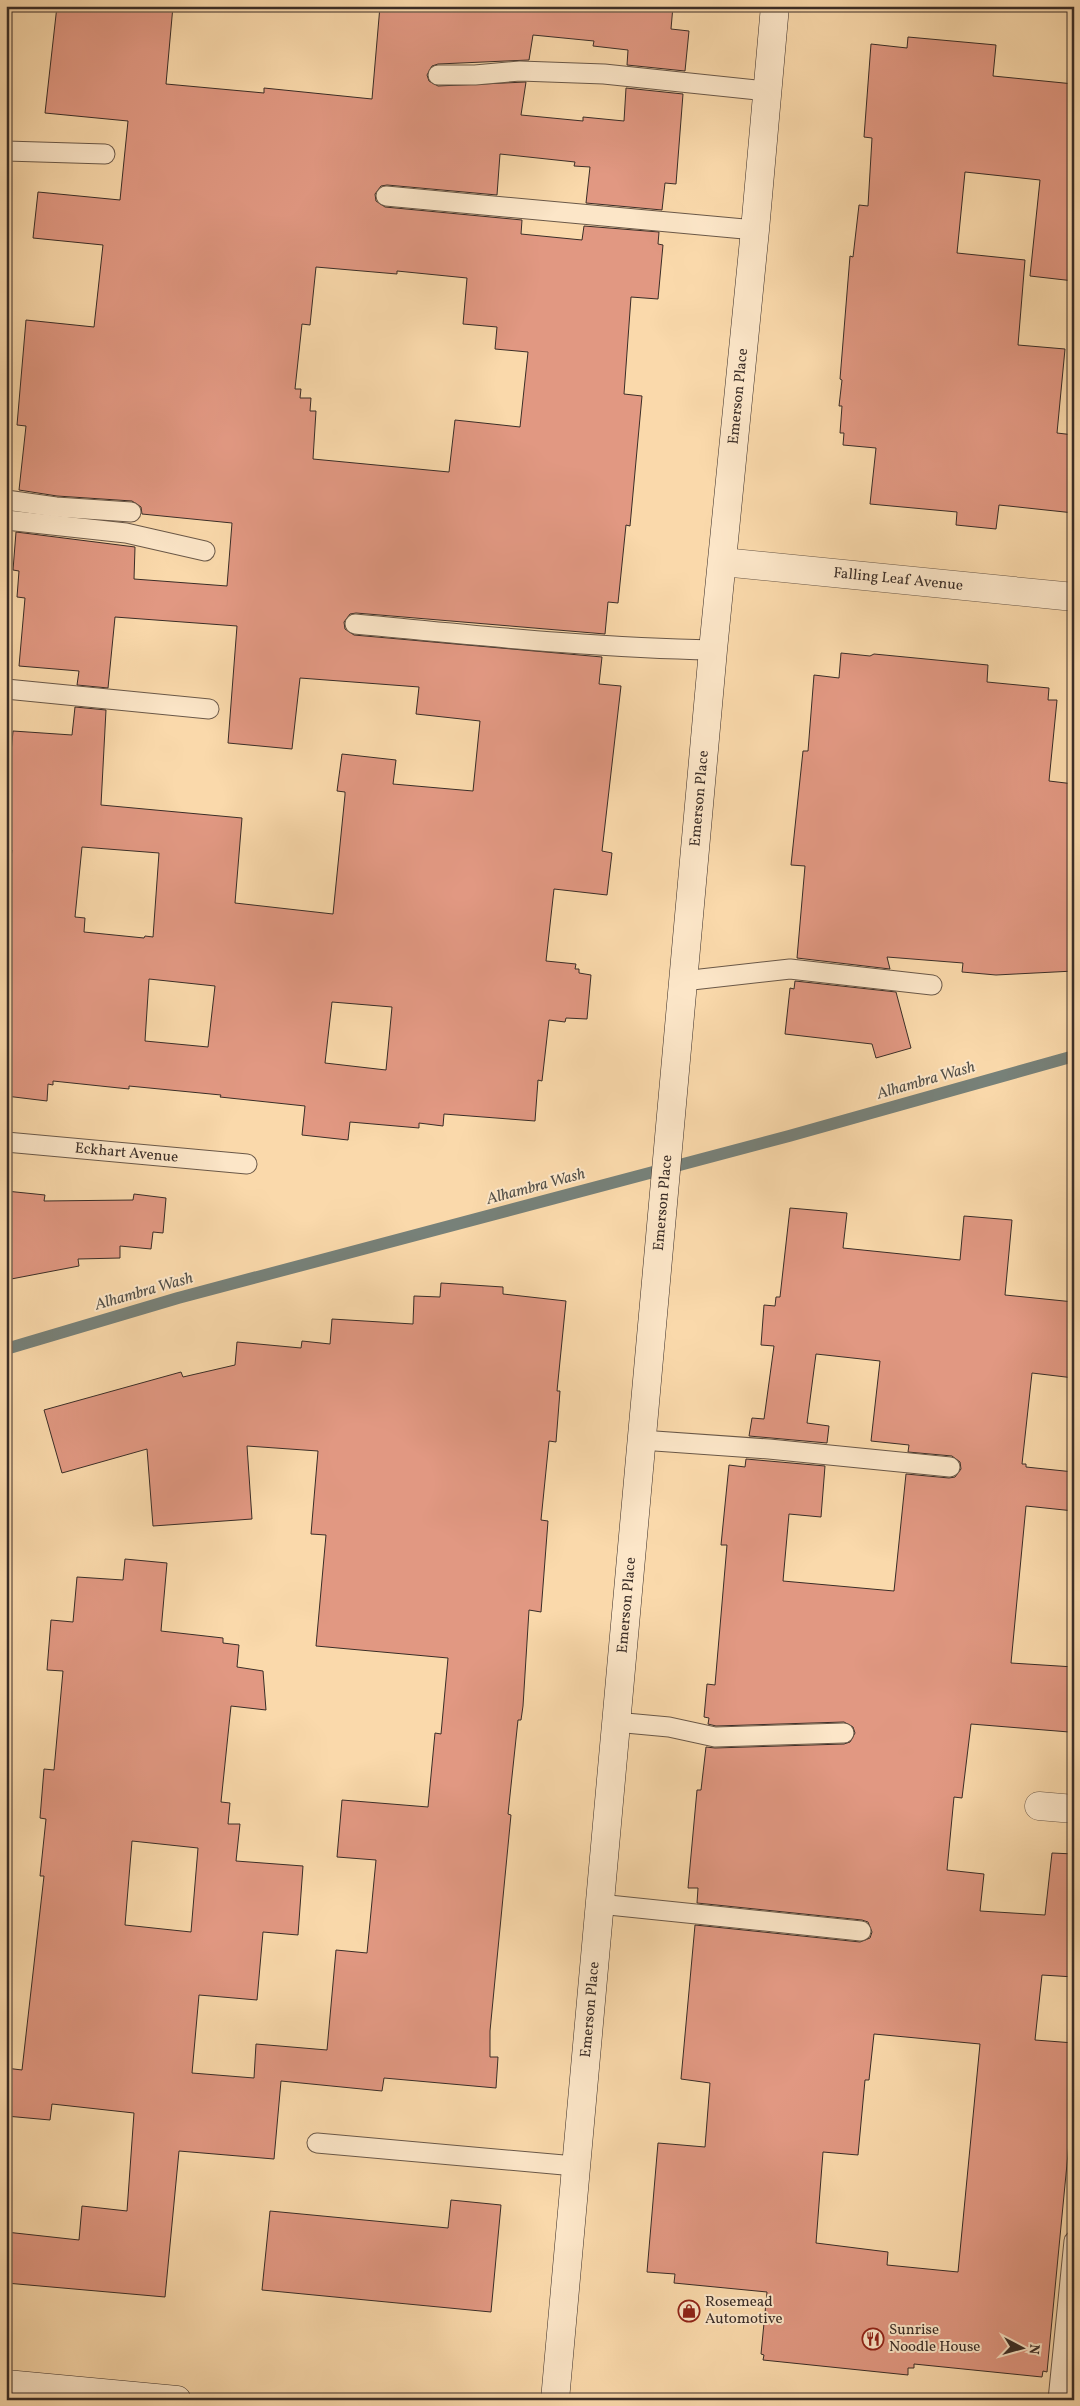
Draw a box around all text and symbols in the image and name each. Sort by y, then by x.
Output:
street label: Emerson Place [723,347,754,446]
street label: Falling Leaf Avenue [832,563,964,596]
street label: Emerson Place [685,749,714,848]
water label: Alhambra Wash [873,1056,978,1106]
street label: Eckhart Avenue [74,1138,179,1168]
street label: Emerson Place [648,1154,678,1252]
water label: Alhambra Wash [483,1163,588,1211]
water label: Alhambra Wash [91,1267,196,1317]
street label: Emerson Place [612,1556,642,1654]
street label: Emerson Place [575,1961,605,2059]
place label: Rosemead Automotive [705,2292,783,2330]
shop icon: Rosemead Automotive [677,2299,701,2323]
place label: Sunrise Noodle House [889,2320,980,2358]
north arrow [998,2324,1048,2374]
restaurant icon: Sunrise Noodle House [861,2327,885,2351]
text: N [1023,2343,1043,2355]

